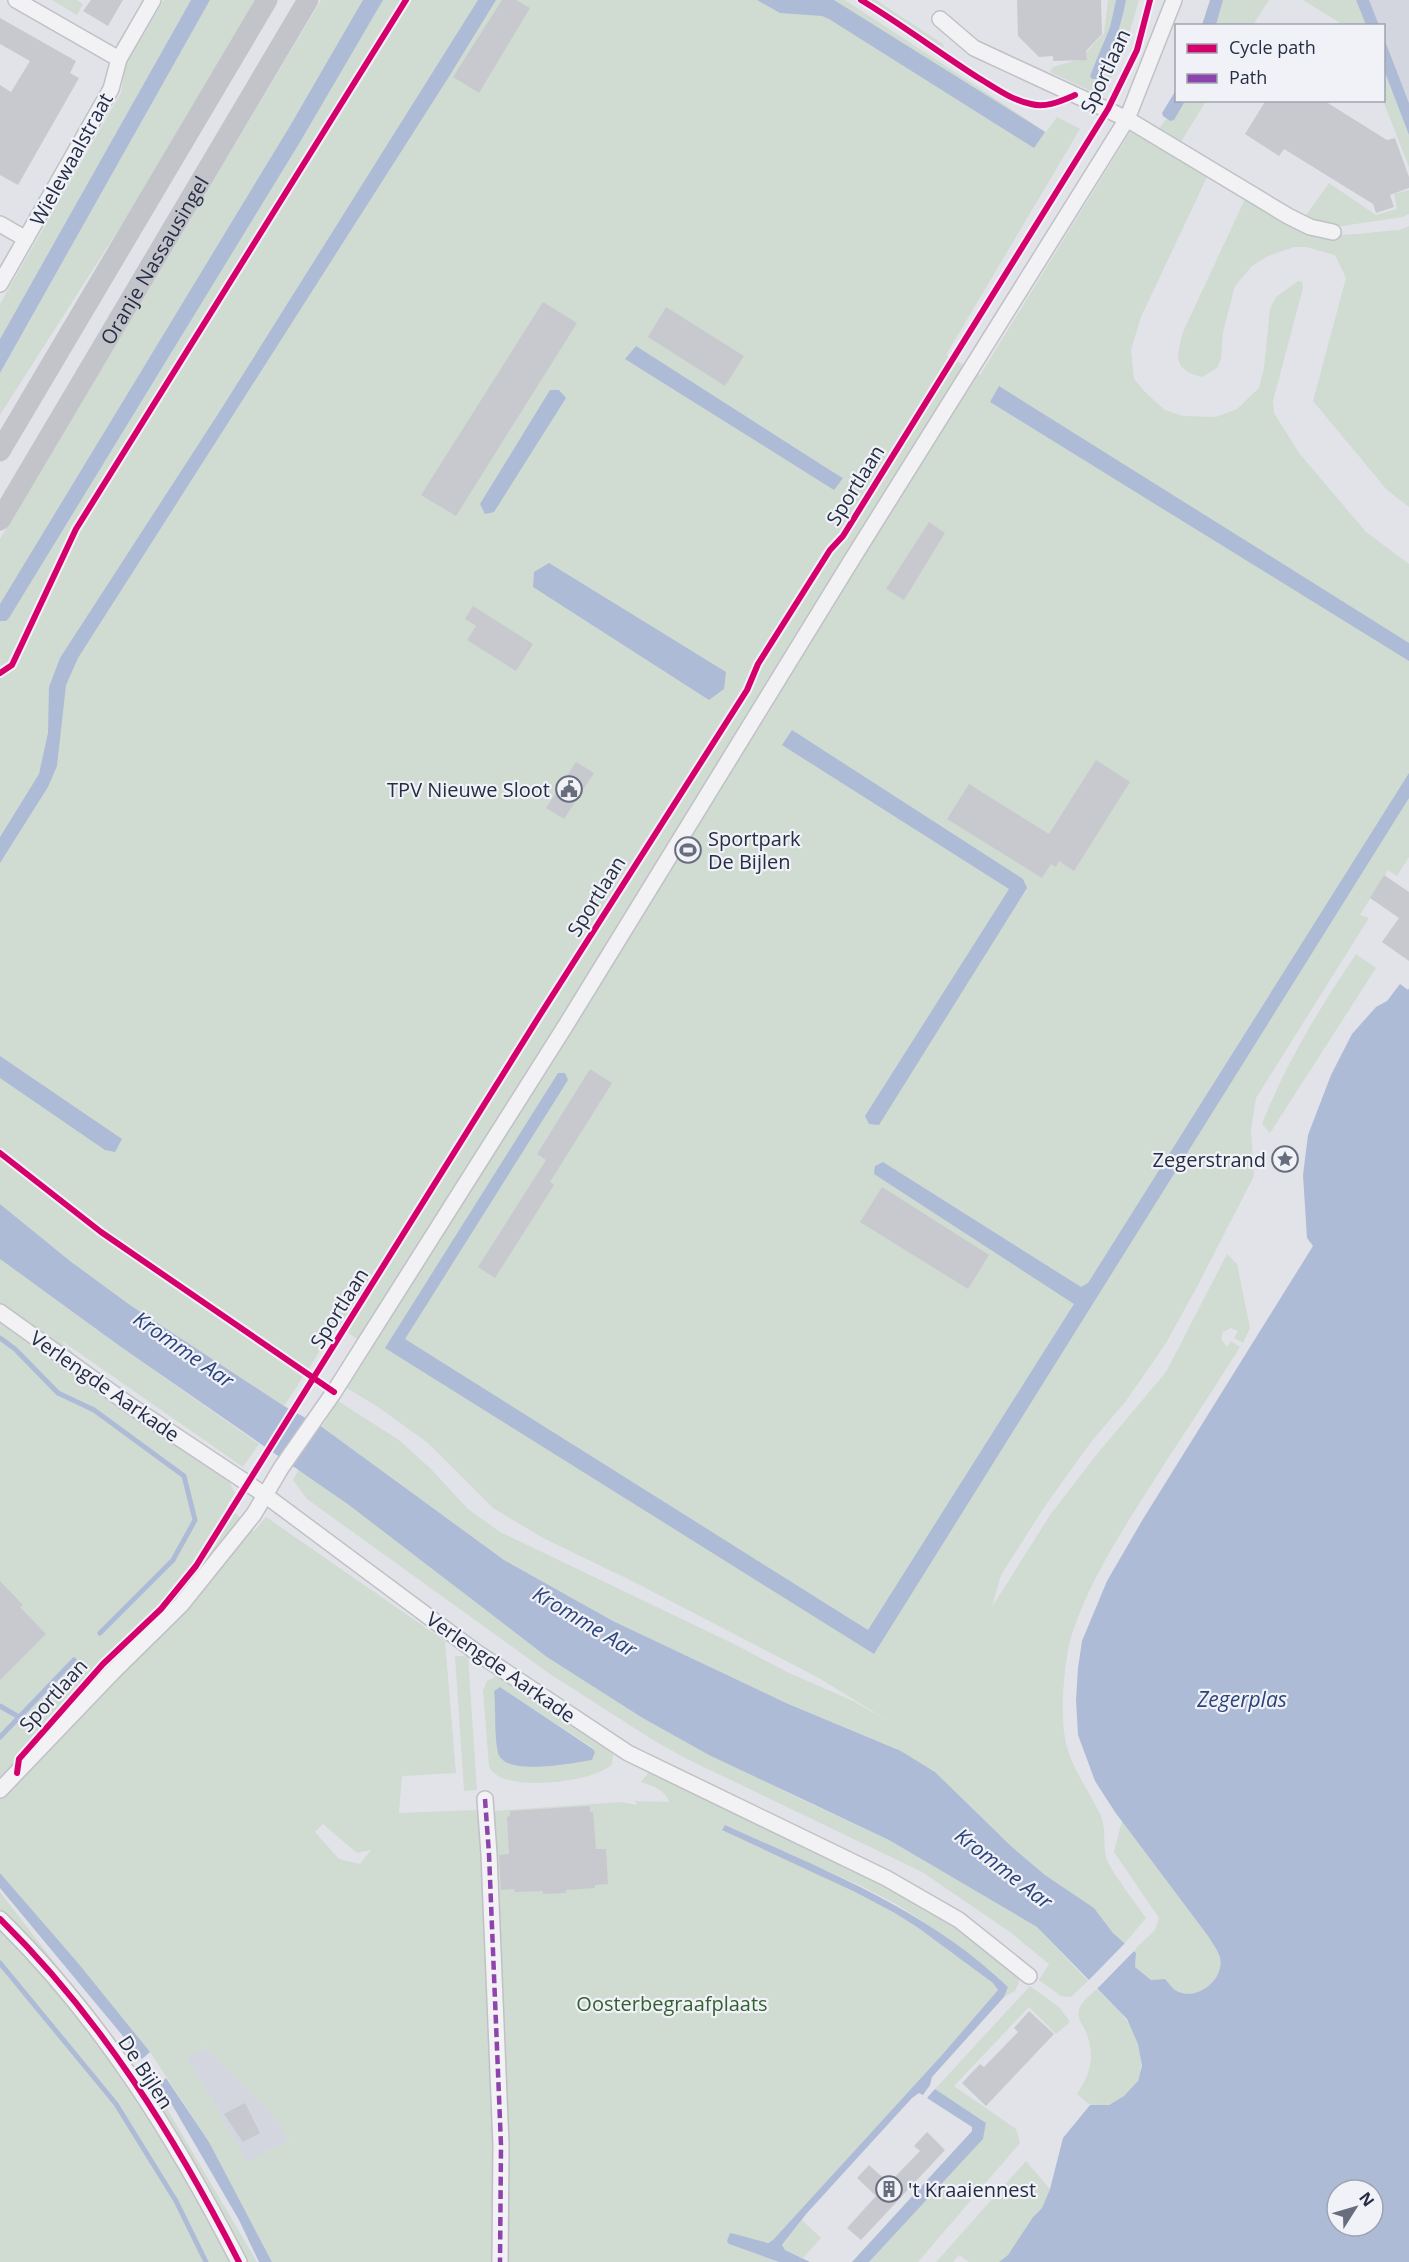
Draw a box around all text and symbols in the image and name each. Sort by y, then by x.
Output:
street label: Sportlaan [1074,24,1136,118]
legend [1175,24,1385,102]
text: Cycle path [1229,35,1316,59]
text: Path [1229,65,1267,89]
street label: Wielewaalstraat [23,88,119,230]
street label: Oranje Nassausingel [94,171,214,349]
street label: Sportlaan [820,440,890,530]
public building icon: TPV Nieuwe Sloot [554,774,584,804]
place label: TPV Nieuwe Sloot [387,776,550,803]
place label: Sportpark De Bijlen [708,825,801,875]
sports icon: Sportpark De Bijlen [673,835,703,865]
street label: Sportlaan [561,851,631,941]
place icon: Zegerstrand [1270,1144,1300,1174]
place label: Zegerstrand [1153,1146,1266,1173]
street label: Sportlaan [304,1263,374,1353]
water label: Kromme Aar [128,1304,240,1394]
street label: Verlengde Aarkade [25,1324,185,1448]
water label: Kromme Aar [528,1579,643,1663]
street label: Verlengde Aarkade [421,1605,581,1729]
street label: Sportlaan [13,1652,93,1738]
water label: Zegerplas [1196,1685,1287,1713]
water label: Kromme Aar [950,1821,1059,1915]
park label: Oosterbegraafplaats [576,1990,768,2017]
street label: De Bijlen [112,2030,180,2114]
building icon: 't Kraaiennest [874,2174,904,2204]
place label: 't Kraaiennest [908,2176,1036,2203]
north arrow [1325,2178,1385,2238]
text: N [1354,2187,1380,2211]

